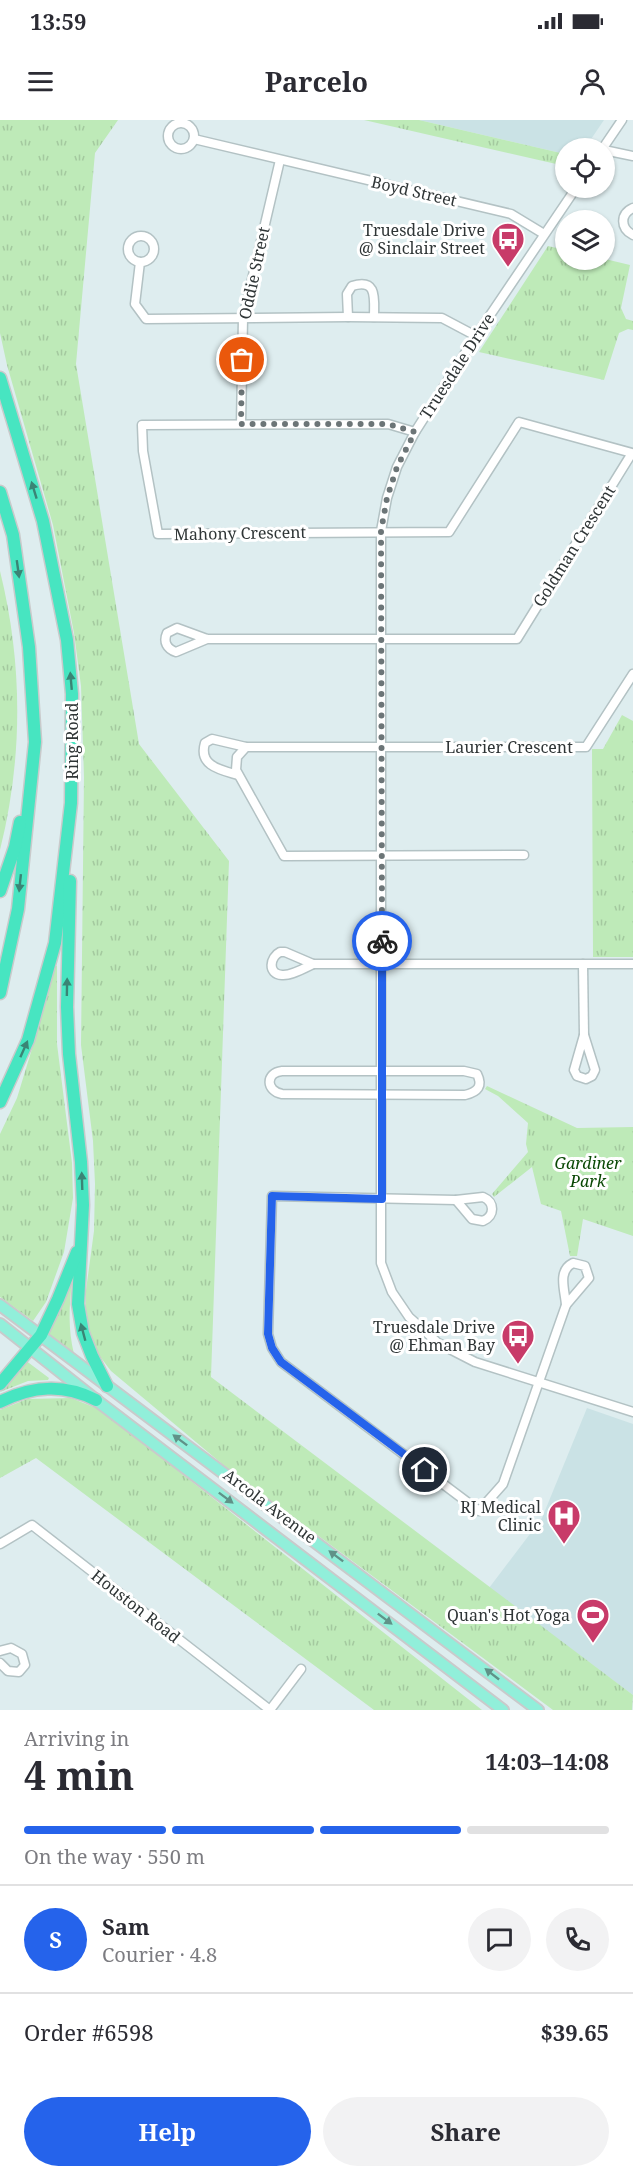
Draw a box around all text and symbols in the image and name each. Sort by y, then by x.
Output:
text: 13:59 [30,6,86,36]
text: Parcelo [265,63,368,100]
icon: menu [24,65,57,98]
icon: person [576,65,609,98]
map controls [555,138,615,270]
button: locate [555,138,615,198]
street label: Boyd Street [369,170,459,212]
button: layers [555,210,615,270]
place label: Truesdale Drive @ Sinclair Street [359,219,485,259]
bus stop icon: Truesdale Drive @ Sinclair Street [490,221,526,268]
street label: Oddie Street [233,224,275,321]
street label: Truesdale Drive [415,309,499,423]
pin [216,334,267,385]
icon: bag [225,343,258,376]
one-way arrow [29,481,38,499]
street label: Goldman Crescent [528,481,621,611]
street label: Mahony Crescent [174,521,307,545]
one-way arrow [14,560,23,579]
one-way arrow [66,672,76,691]
street label: Ring Road [61,702,83,780]
street label: Laurier Crescent [445,736,573,758]
one-way arrow [15,874,25,893]
courier [352,911,412,971]
icon: bike [366,925,399,958]
one-way arrow [62,977,72,996]
one-way arrow [20,1040,29,1057]
park label: Gardiner Park [555,1152,622,1192]
one-way arrow [78,1172,87,1191]
place label: Truesdale Drive @ Ehman Bay [373,1316,496,1356]
bus stop icon: Truesdale Drive @ Ehman Bay [500,1318,536,1365]
one-way arrow [78,1323,88,1342]
one-way arrow [173,1434,188,1446]
pin [399,1444,450,1495]
icon: home [408,1453,441,1486]
street label: Arcola Avenue [219,1464,321,1548]
one-way arrow [218,1492,233,1504]
place label: RJ Medical Clinic [460,1496,541,1536]
hospital icon: RJ Medical Clinic [546,1498,582,1545]
one-way arrow [329,1551,344,1563]
street label: Houston Road [87,1564,185,1648]
sports icon: Quan's Hot Yoga [575,1597,611,1644]
place label: Quan's Hot Yoga [447,1604,570,1626]
one-way arrow [377,1613,392,1625]
one-way arrow [484,1668,500,1680]
text: Arriving in [24,1725,129,1752]
text: 14:03–14:08 [485,1746,609,1776]
text: 4 min [24,1748,134,1801]
text: On the way · 550 m [24,1843,205,1870]
button: chat [468,1908,531,1971]
button: phone [546,1908,609,1971]
text: Sam [102,1911,150,1941]
text: S [49,1924,62,1954]
text: Courier · 4.8 [102,1941,217,1968]
text: Order #6598 [24,2017,154,2047]
text: $39.65 [540,2017,609,2047]
button: Help [24,2097,311,2166]
button: Share [323,2097,609,2166]

